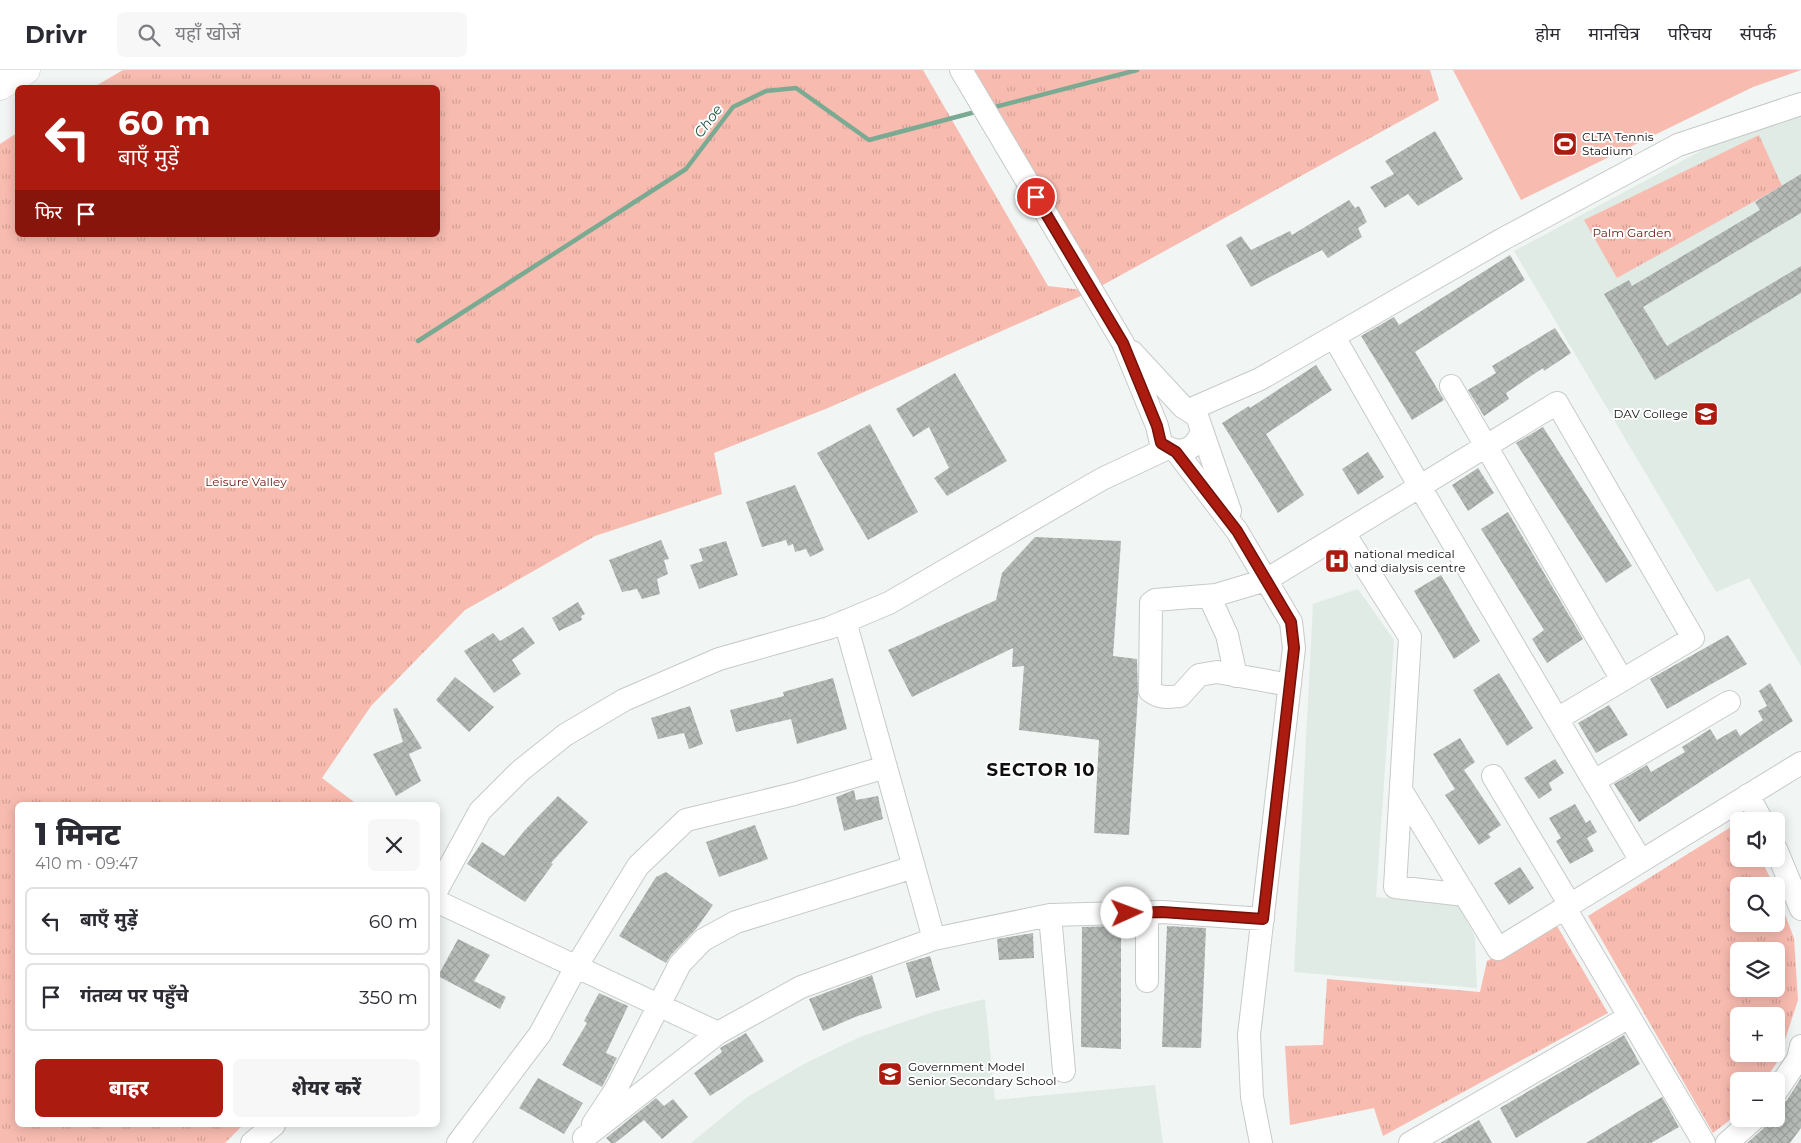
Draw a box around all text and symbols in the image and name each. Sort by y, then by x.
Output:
search box [117,12,467,57]
text: Drivr [25,20,87,49]
icon: search [135,21,163,49]
text: यहाँ खोजें [175,22,241,45]
text: होम [1535,23,1560,45]
text: मानचित्र [1588,23,1640,45]
text: परिचय [1668,23,1712,45]
text: संपर्क [1740,23,1776,45]
text: 60 m [118,101,211,144]
water label: Choe [690,101,726,141]
icon: left [35,105,100,170]
place label: CLTA Tennis Stadium [1582,129,1654,158]
sports icon: CLTA Tennis Stadium [1552,131,1578,157]
text: बाएँ मुड़ें [118,144,179,171]
pin [1015,176,1057,218]
icon: arrive [1022,183,1050,211]
icon: arrive [72,200,100,228]
text: फिर [35,201,62,224]
park label: Palm Garden [1592,225,1672,240]
school or university icon: DAV College [1693,401,1719,427]
place label: DAV College [1614,406,1688,421]
park label: Leisure Valley [205,474,287,489]
place label: national medical and dialysis centre [1354,546,1465,575]
hospital icon: national medical and dialysis centre [1324,548,1350,574]
district label: SECTOR 10 [986,759,1096,781]
map controls [1730,812,1785,1127]
button: sound [1730,812,1785,867]
text: 1 मिनट [35,816,120,853]
button: close [368,819,420,871]
text: 410 m · 09:47 [35,854,138,873]
button: search [1730,877,1785,932]
position arrow [1100,886,1152,938]
icon: left [37,907,65,935]
text: बाएँ मुड़ें [80,908,137,931]
text: 60 m [369,910,418,933]
button: layers [1730,942,1785,997]
icon: arrive [37,983,65,1011]
text: गंतव्य पर पहुँचे [80,984,188,1007]
text: 350 m [359,986,418,1009]
button: + [1730,1007,1785,1062]
button: बाहर [35,1059,223,1117]
button: शेयर करें [233,1059,420,1117]
place label: Government Model Senior Secondary School [908,1059,1056,1088]
school or university icon: Government Model Senior Secondary School [877,1061,903,1087]
button: − [1730,1072,1785,1127]

